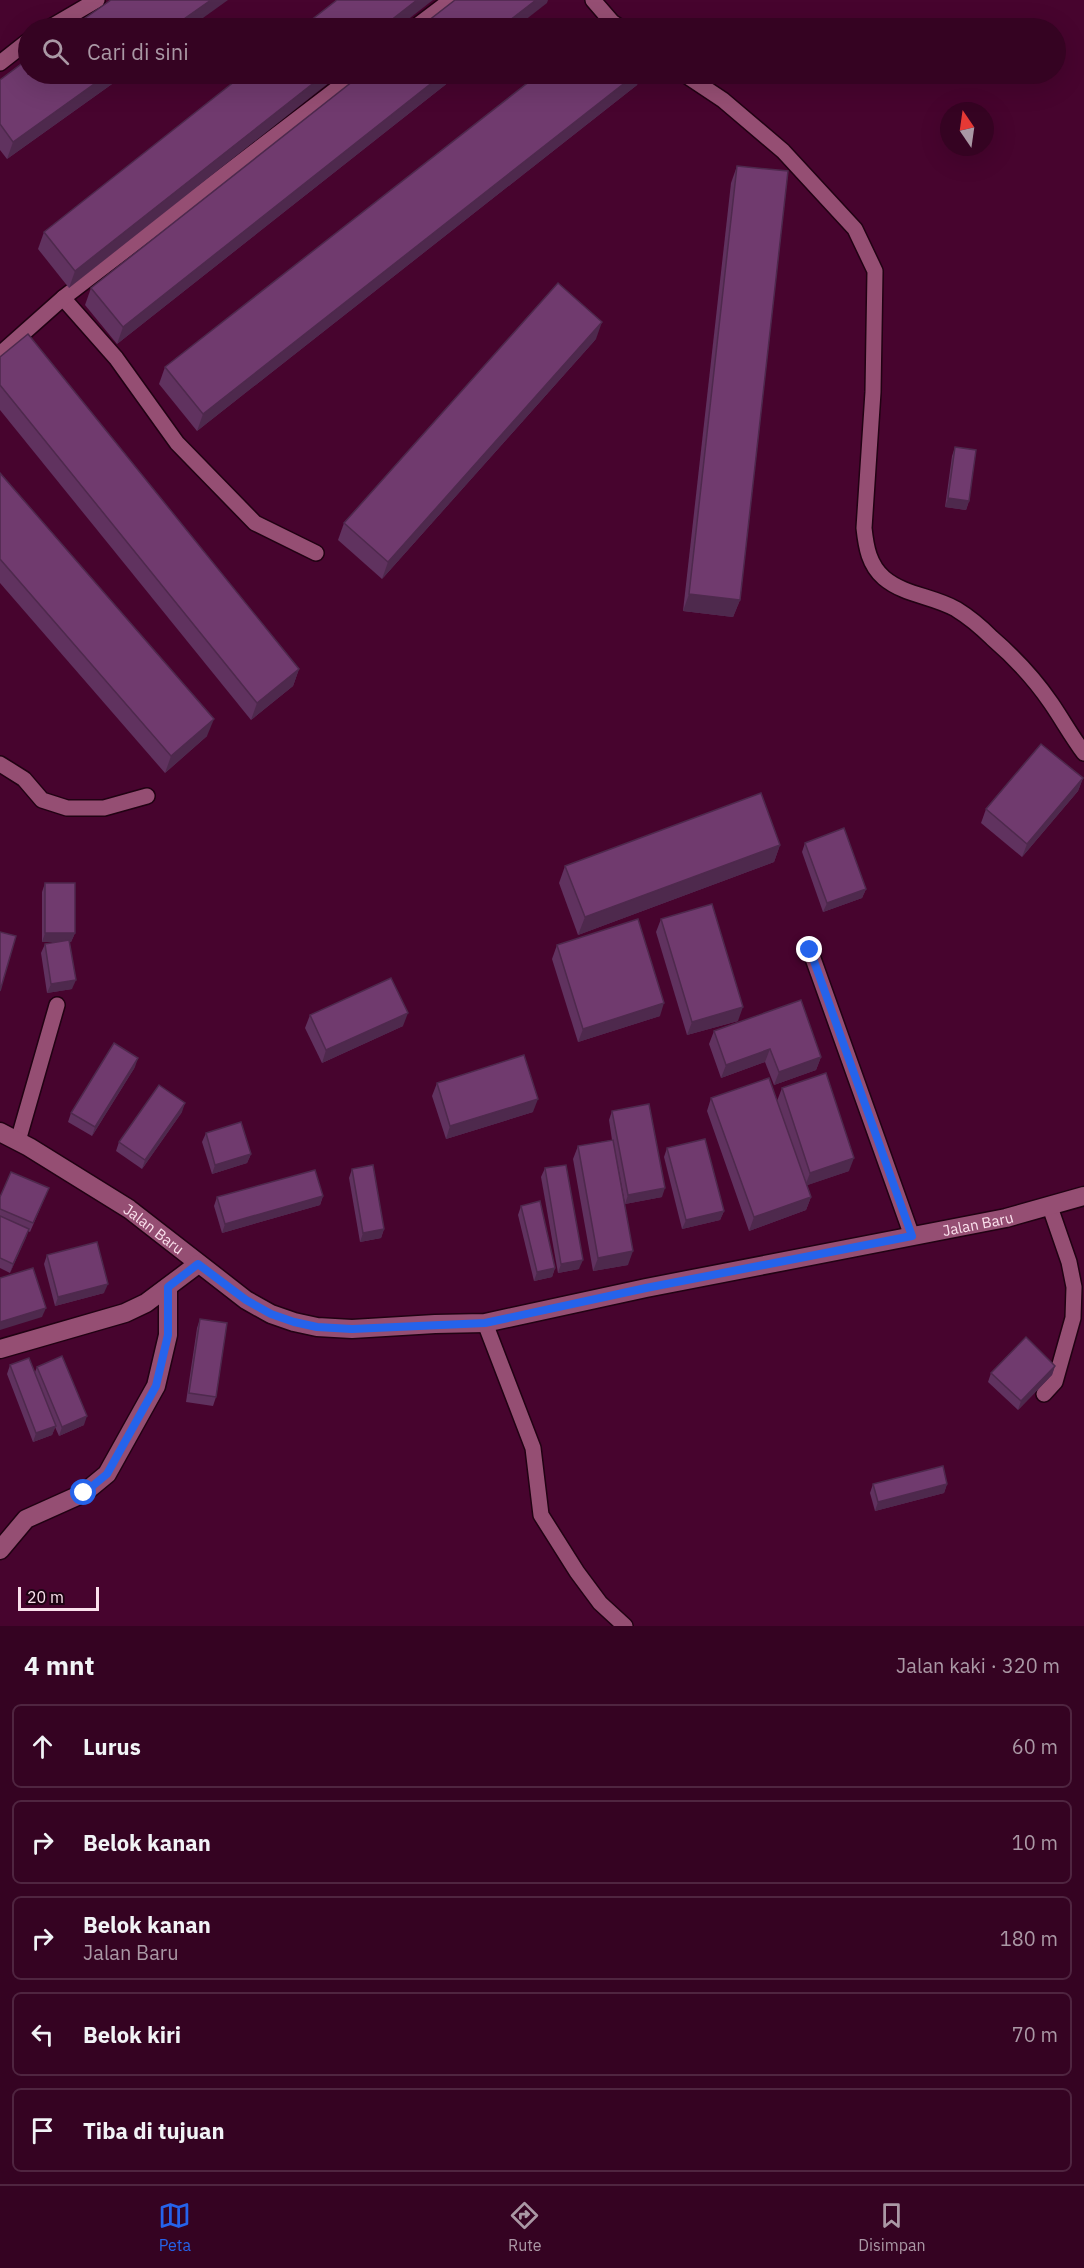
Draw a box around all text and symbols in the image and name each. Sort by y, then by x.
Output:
search box [18,18,1066,84]
icon: search [39,35,72,68]
text: Cari di sini [87,37,189,66]
north arrow [940,102,994,156]
route end [796,936,822,962]
street label: Jalan Baru [120,1199,188,1258]
street label: Jalan Baru [941,1207,1015,1240]
route start [70,1479,96,1505]
scale bar [18,1584,99,1612]
text: 20 m [27,1587,64,1607]
text: 4 mnt [24,1648,94,1682]
text: Jalan kaki · 320 m [896,1652,1060,1679]
icon: ahead [26,1730,59,1763]
text: Lurus [83,1732,141,1761]
text: 60 m [1012,1733,1058,1760]
icon: right [26,1826,59,1859]
text: Belok kanan [83,1828,211,1857]
text: 10 m [1012,1829,1058,1856]
text: Belok kanan [83,1910,211,1939]
icon: right [26,1922,59,1955]
text: 180 m [1000,1925,1058,1952]
text: Jalan Baru [83,1939,179,1966]
icon: left [26,2018,59,2051]
text: Belok kiri [83,2020,181,2049]
text: 70 m [1012,2021,1058,2048]
icon: arrive [26,2114,59,2147]
text: Tiba di tujuan [83,2116,225,2145]
tab: Peta [158,2199,191,2255]
tab: Rute [508,2199,542,2255]
tab: Disimpan [858,2199,926,2255]

